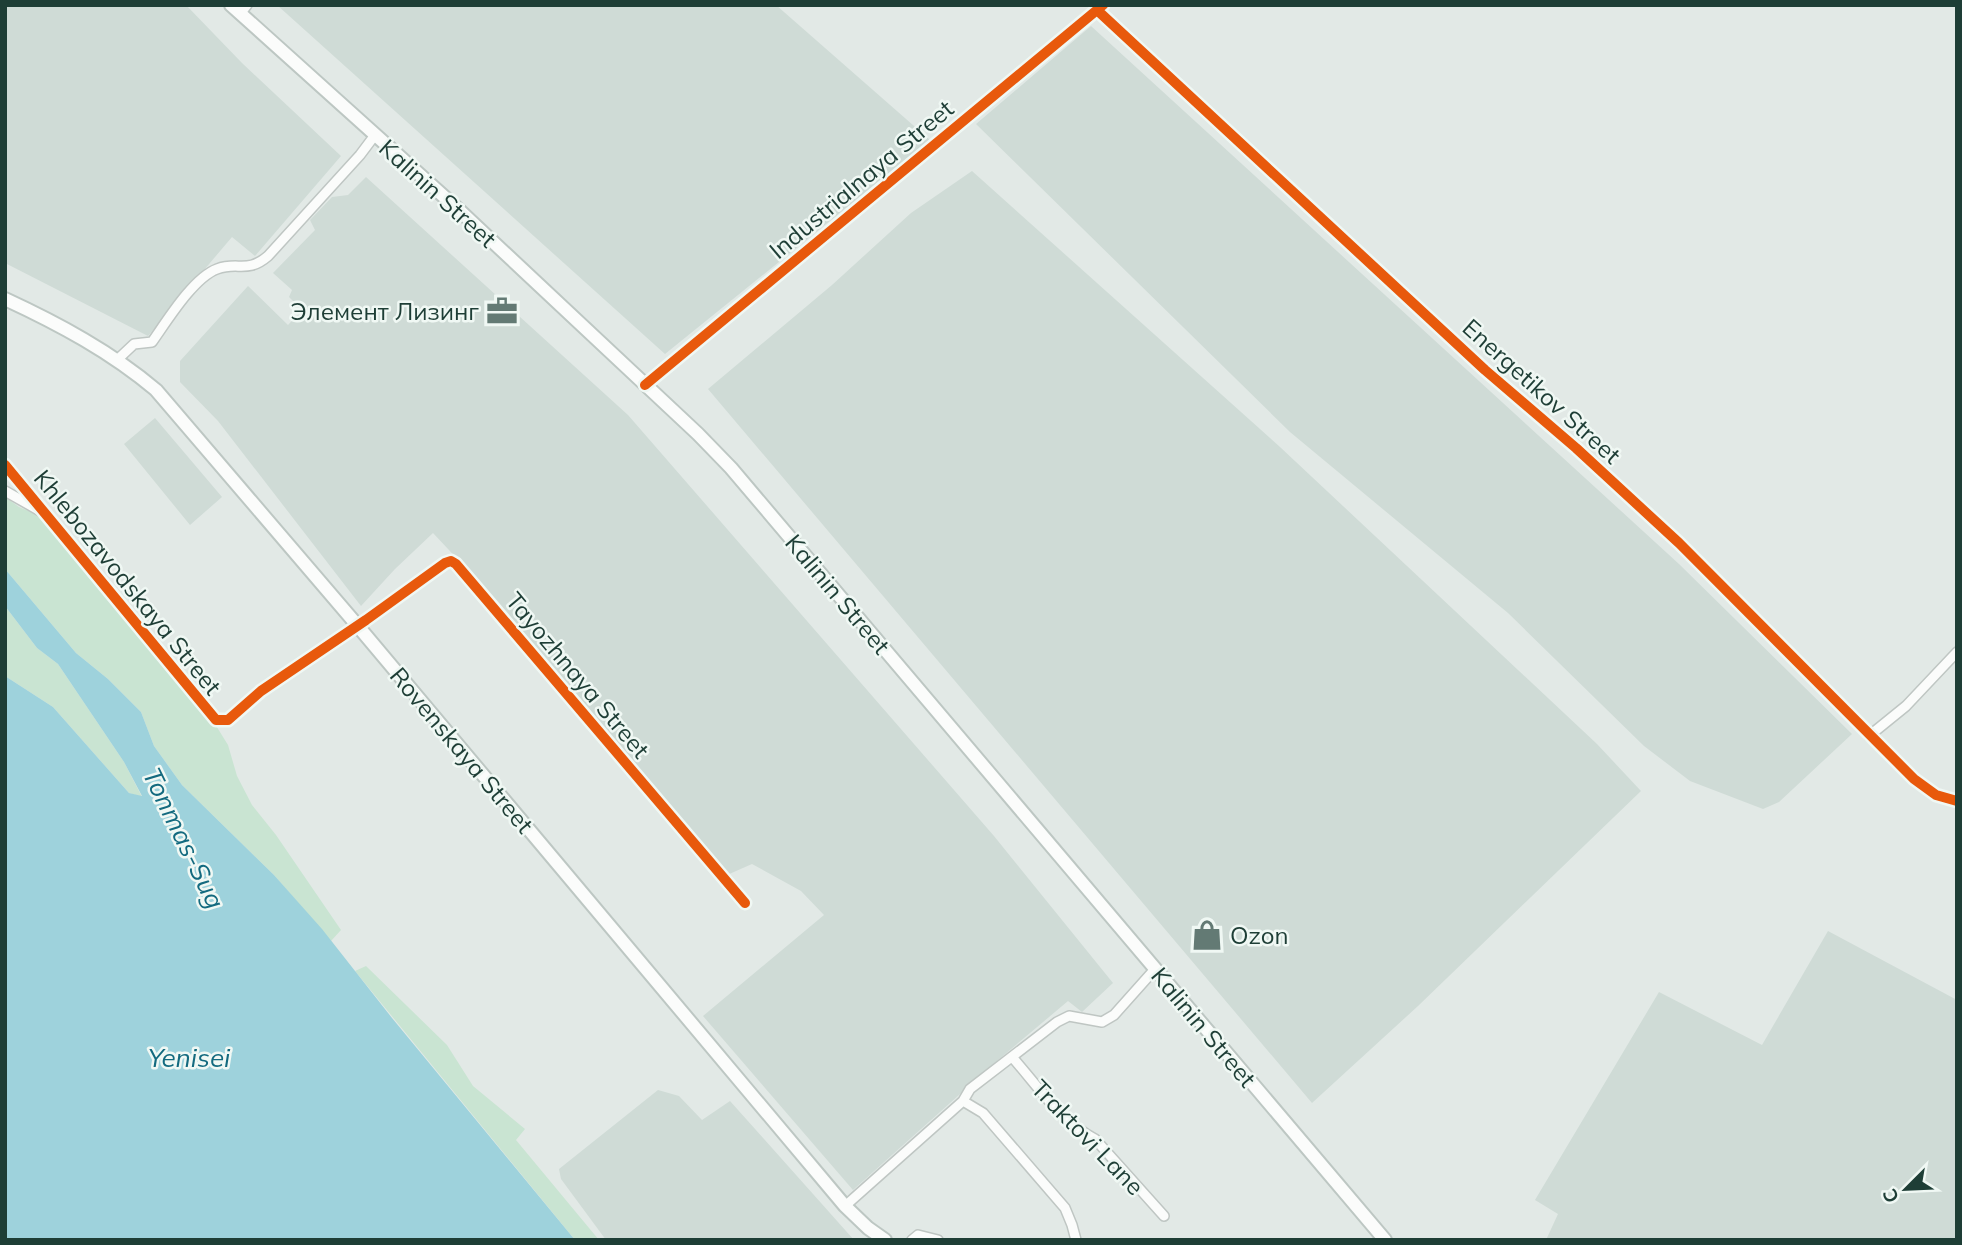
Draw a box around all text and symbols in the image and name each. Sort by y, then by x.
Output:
street label: Industrialnaya Street [763,93,959,265]
street label: Kalinin Street [373,132,503,254]
office icon: Элемент Лизинг [485,294,519,328]
place label: Элемент Лизинг [290,296,479,326]
street label: Energetikov Street [1457,312,1627,470]
street label: Khlebozavodskaya Street [28,463,228,701]
street label: Kalinin Street [779,528,897,660]
street label: Tayozhnaya Street [500,586,656,764]
street label: Rovenskaya Street [384,661,540,839]
water label: Tonmas-Sug [136,762,232,914]
shop icon: Ozon [1190,918,1224,952]
place label: Ozon [1230,920,1289,950]
street label: Kalinin Street [1145,961,1263,1093]
water label: Yenisei [148,1041,231,1074]
street label: Traktovi Lane [1026,1073,1150,1201]
north arrow [1871,1154,1941,1224]
text: С [1877,1185,1904,1207]

